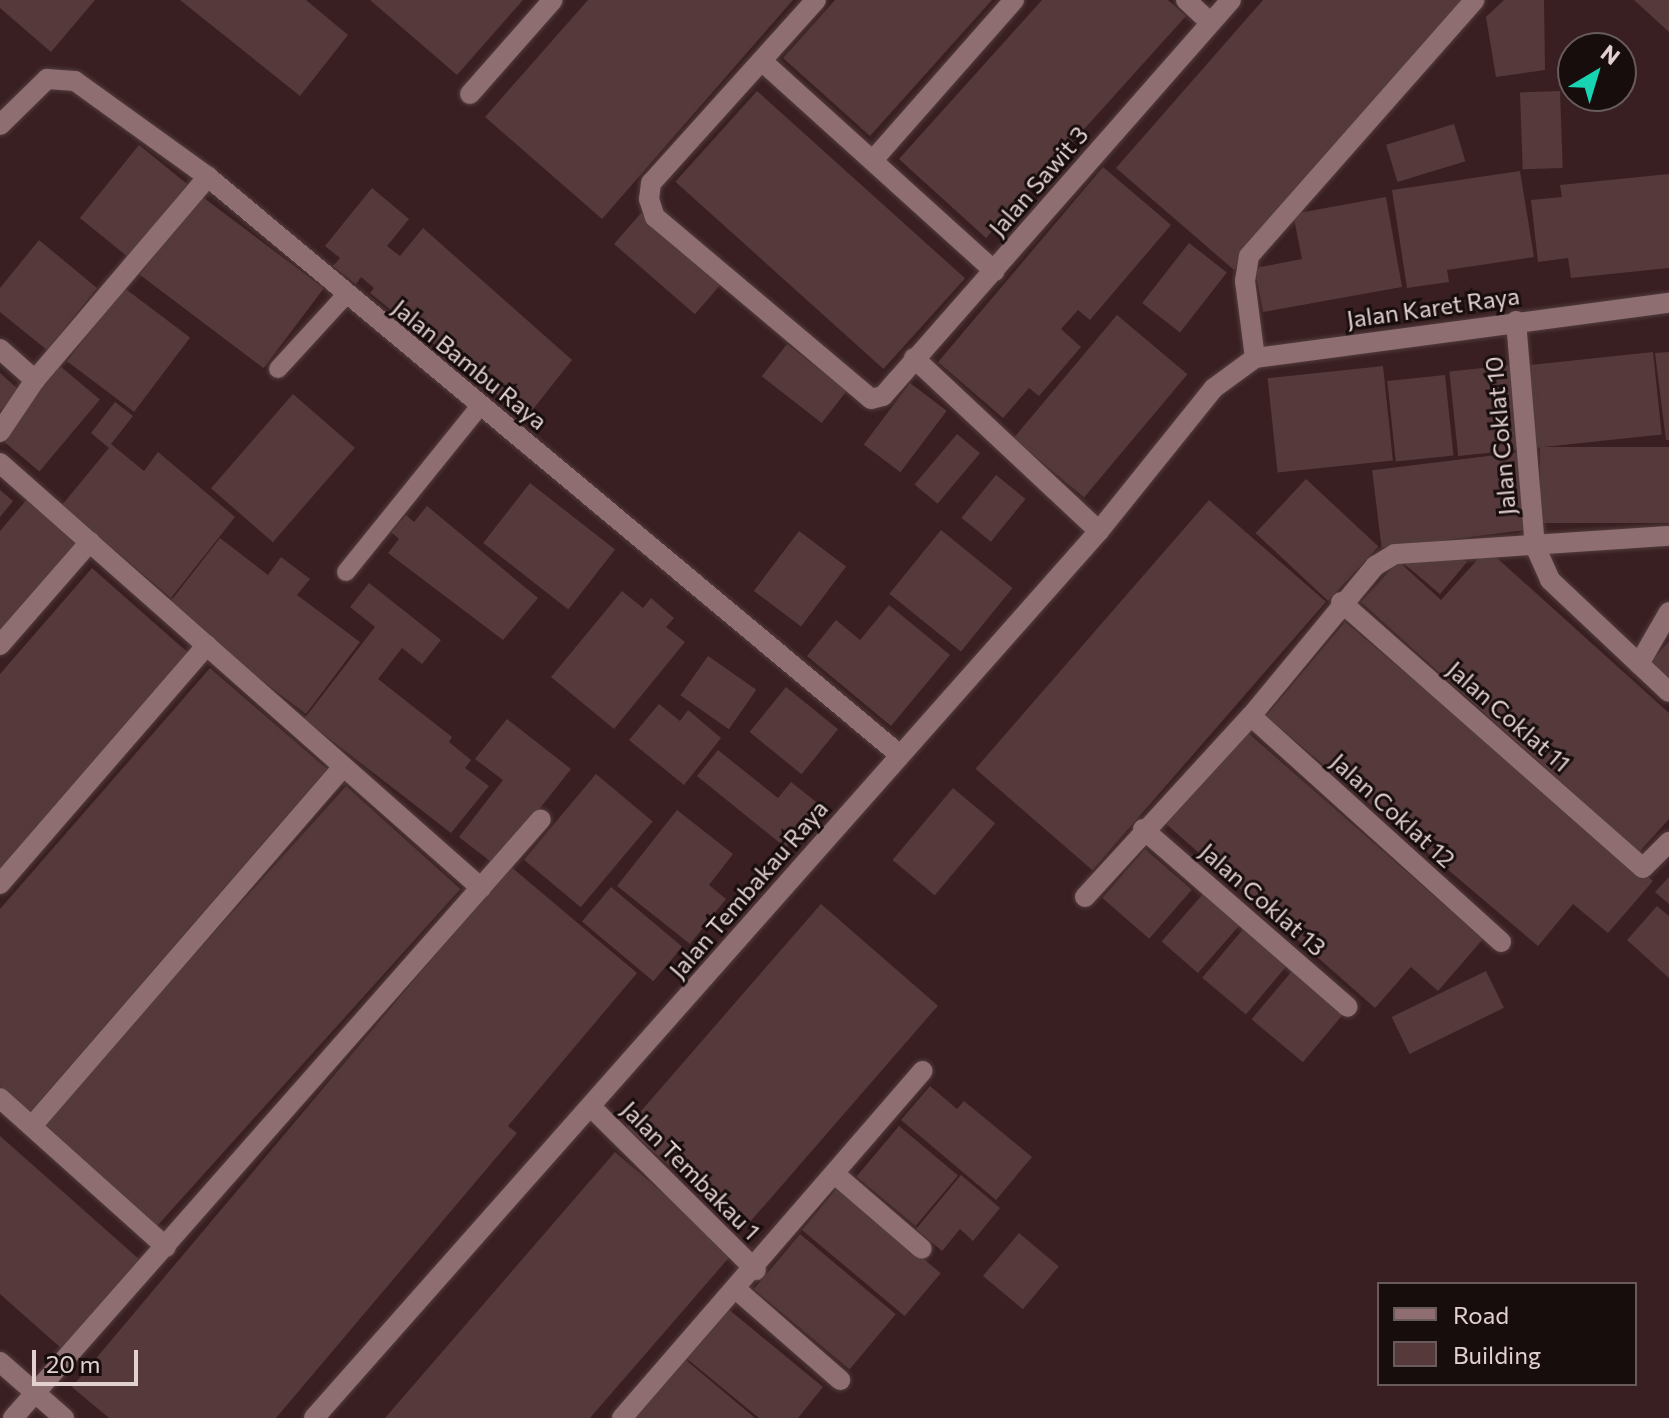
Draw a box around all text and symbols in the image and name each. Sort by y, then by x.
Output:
north arrow [1557,32,1637,112]
text: N [1596,39,1626,70]
street label: Jalan Sawit 3 [982,120,1094,242]
street label: Jalan Karet Raya [1345,281,1521,333]
street label: Jalan Bambu Raya [387,293,553,435]
street label: Jalan Coklat 10 [1479,355,1521,517]
street label: Jalan Coklat 11 [1441,655,1577,777]
street label: Jalan Coklat 12 [1325,747,1461,873]
street label: Jalan Tembakau Raya [663,794,833,984]
street label: Jalan Coklat 13 [1194,837,1332,961]
street label: Jalan Tembakau 1 [616,1095,766,1245]
legend [1377,1282,1637,1386]
text: Road [1453,1300,1509,1329]
scale bar [36,1334,142,1384]
text: Building [1453,1340,1541,1369]
text: 20 m [46,1349,100,1378]

